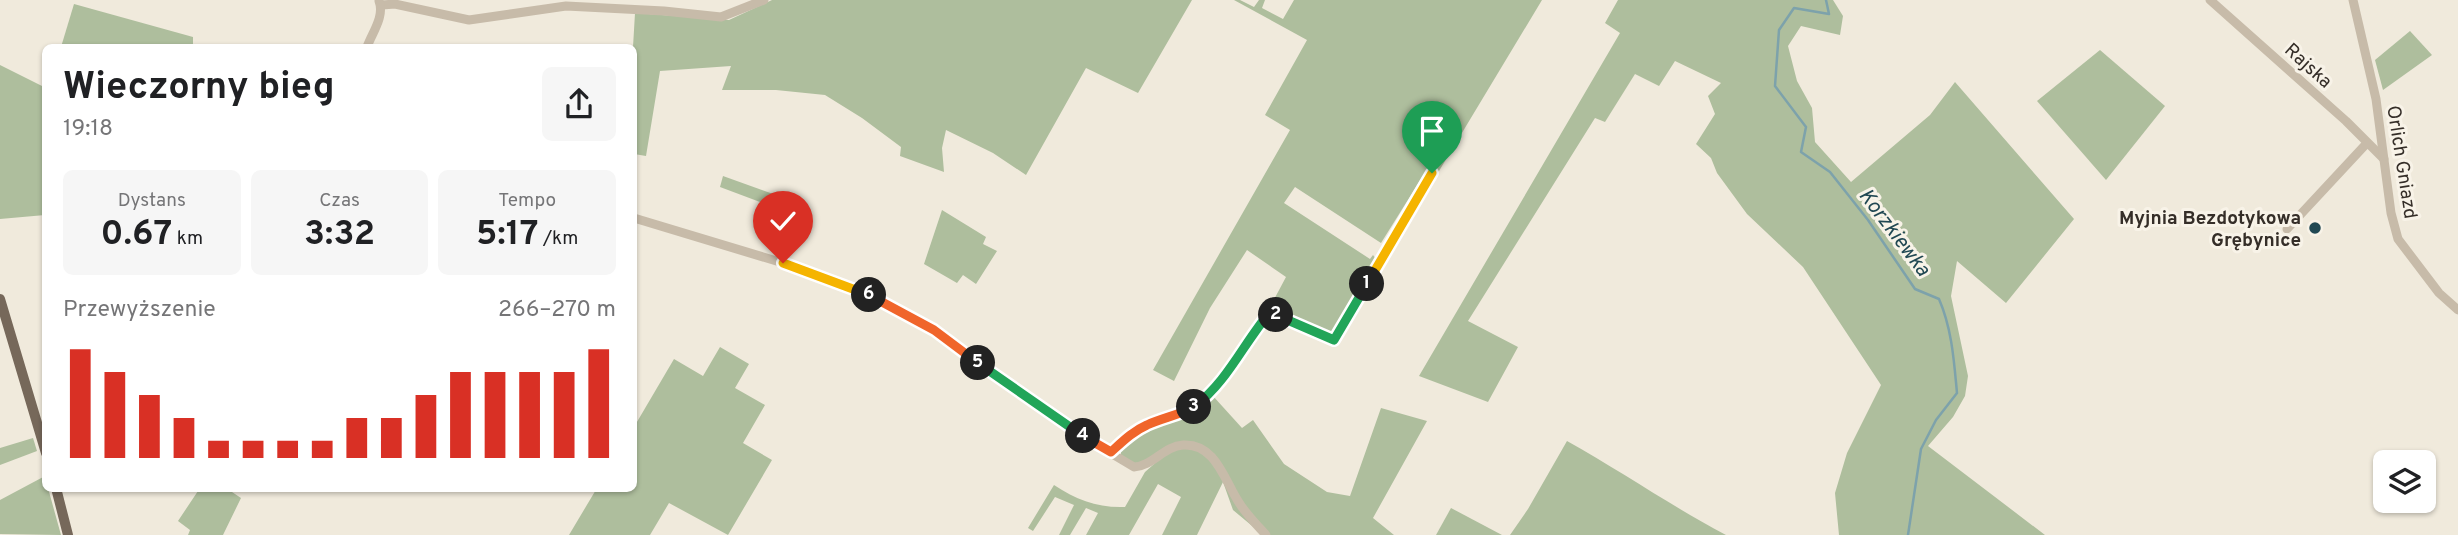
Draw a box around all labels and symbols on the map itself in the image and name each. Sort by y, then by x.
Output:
street label: Rajska [2279,39,2337,94]
pin [1402,101,1462,173]
street label: Orlich Gniazd [2380,104,2422,221]
water label: Korzkiewka [1852,184,1936,282]
pin [753,191,813,263]
place label: Myjnia Bezdotykowa Grębynice [2119,207,2301,253]
marker: Myjnia Bezdotykowa Grębynice [2307,220,2323,236]
pin: 1 [1350,266,1384,302]
pin: 6 [852,278,886,312]
pin: 2 [1258,298,1294,332]
pin: 5 [960,346,996,380]
pin: 3 [1176,390,1212,424]
pin: 4 [1066,418,1100,453]

